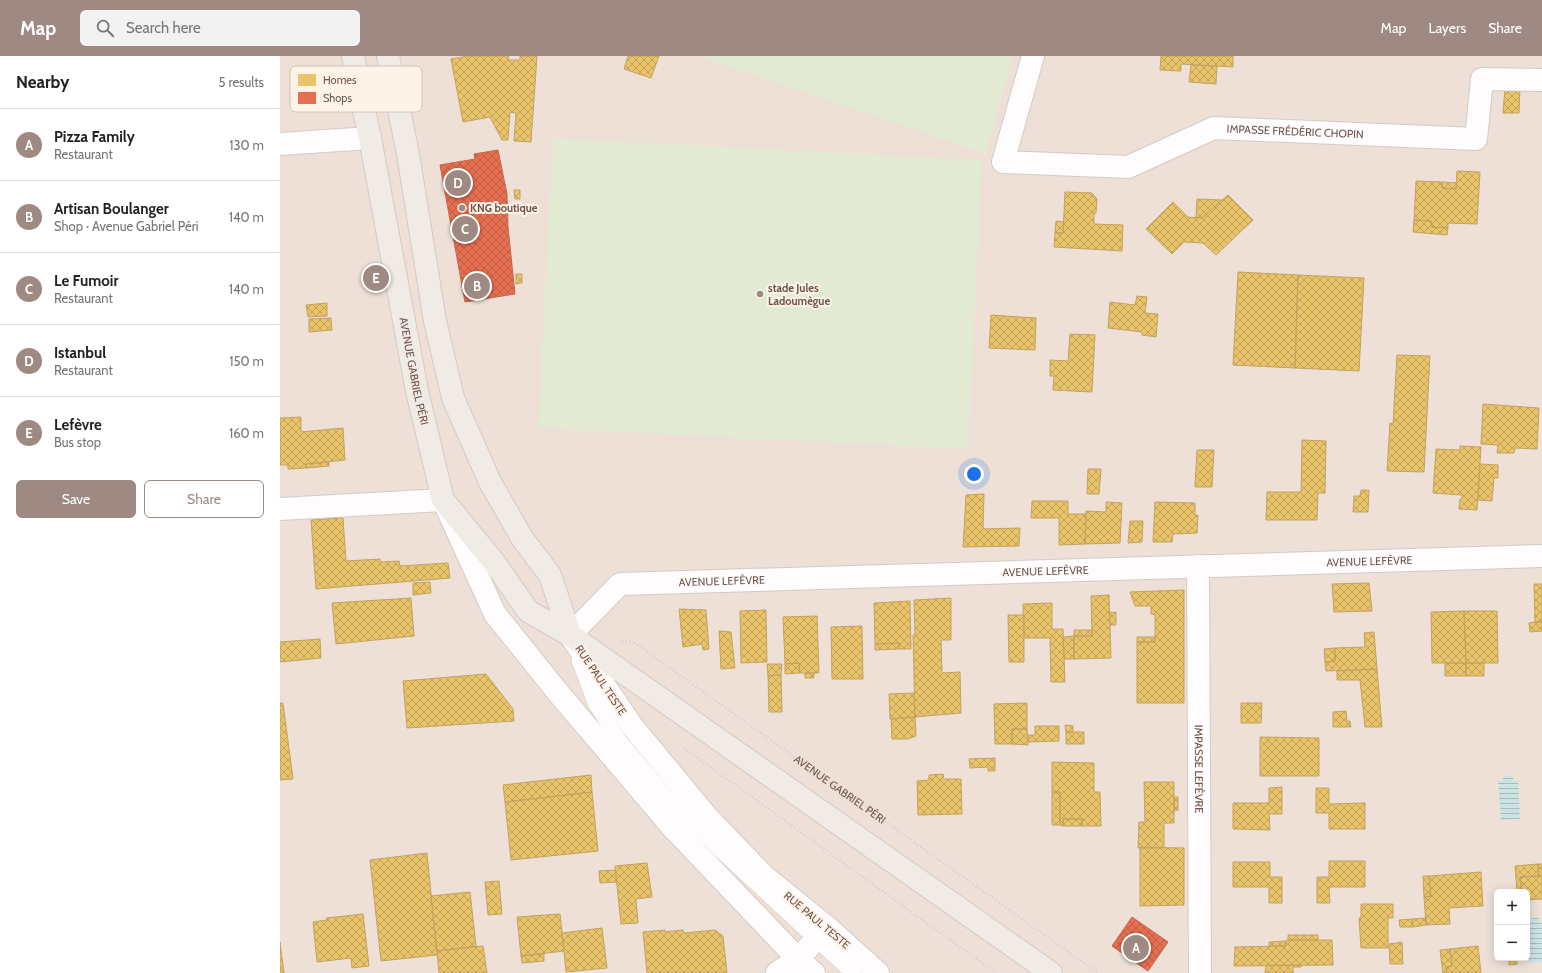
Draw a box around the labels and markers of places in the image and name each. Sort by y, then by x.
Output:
pin: D [445,168,471,198]
place label: KNG boutique [470,201,538,215]
marker: KNG boutique [457,203,467,213]
pin: C [452,214,478,244]
pin: E [363,263,389,293]
pin: B [464,271,490,301]
place label: stade Jules Ladoumègue [768,281,830,308]
marker: stade Jules Ladoumègue [755,289,765,299]
pin: A [1123,933,1149,963]

